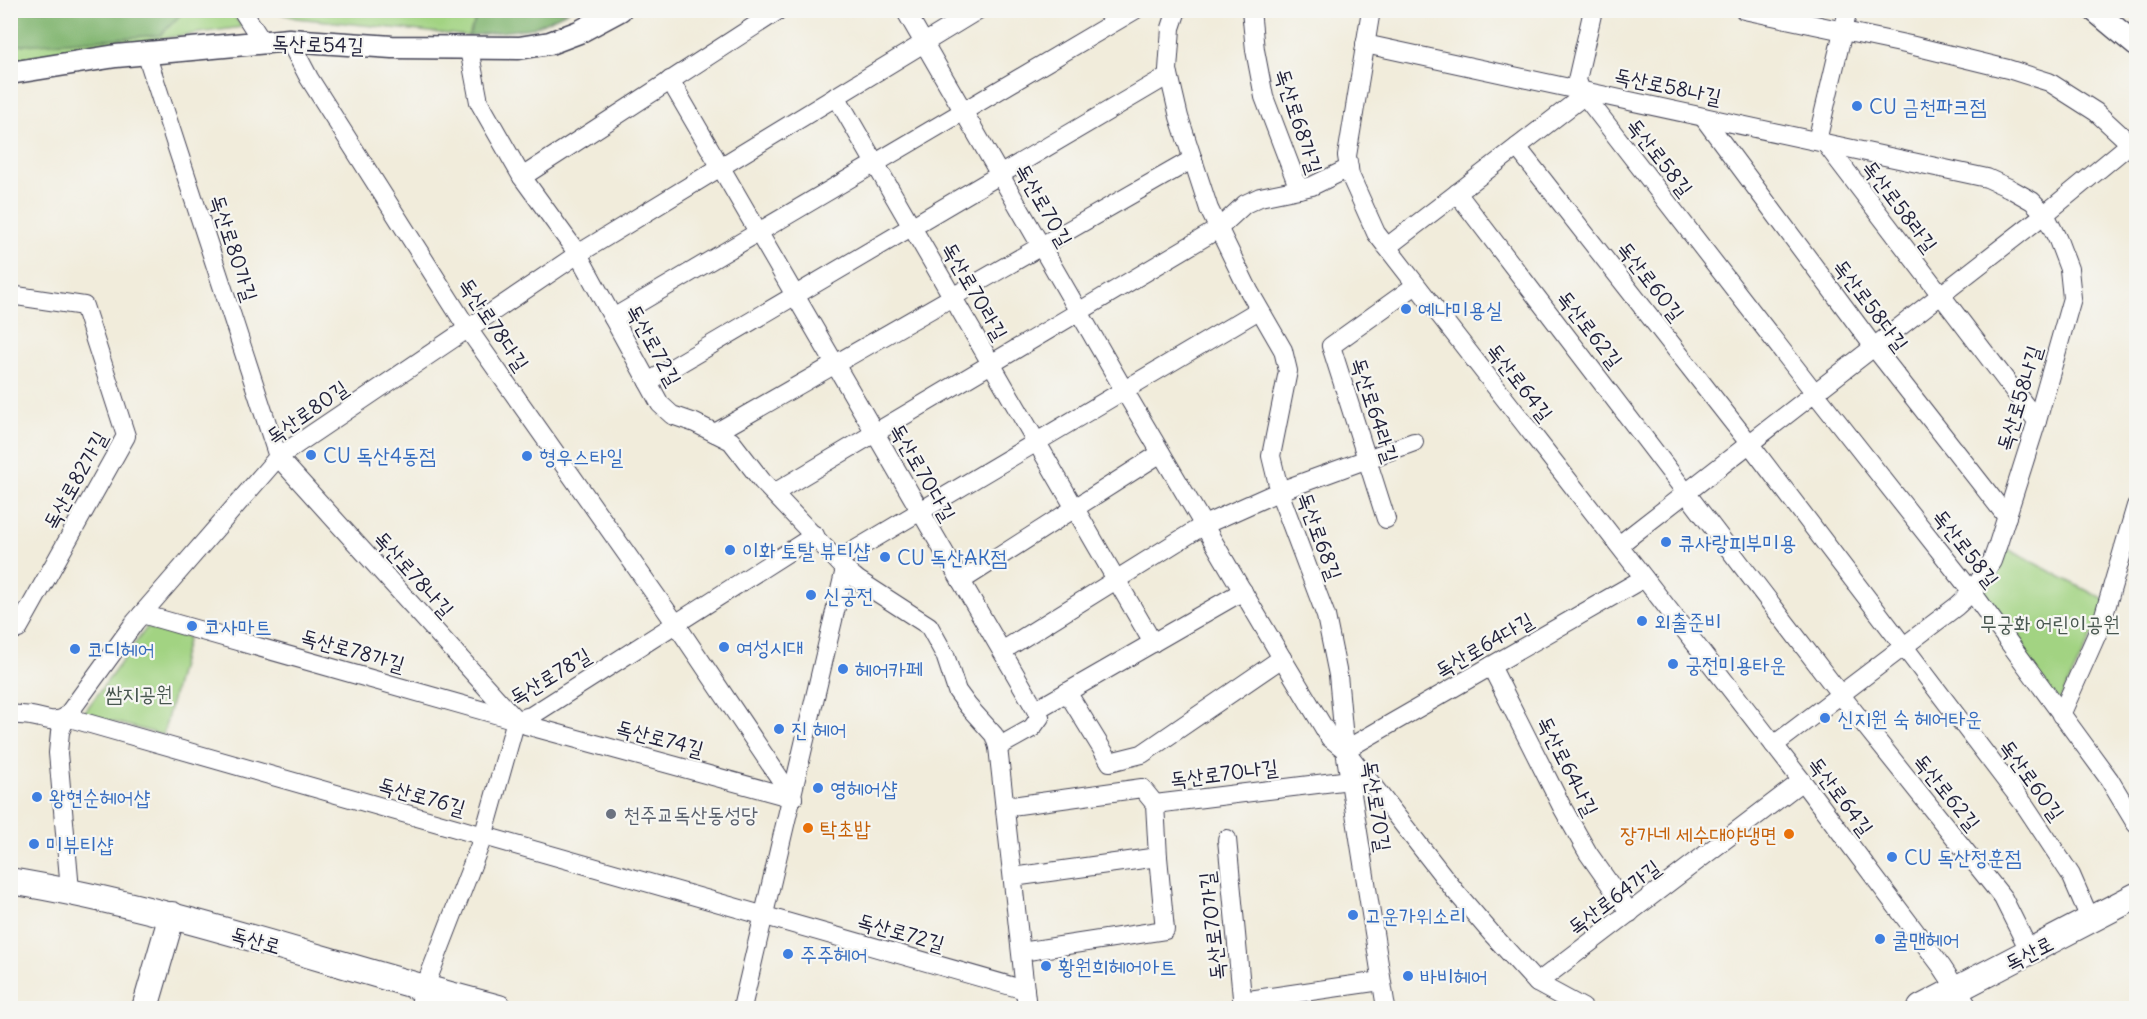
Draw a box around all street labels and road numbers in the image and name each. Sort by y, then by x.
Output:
street label: 독산로54길 [272,29,364,59]
street label: 독산로58나길 [1612,61,1724,111]
street label: 독산로68가길 [1269,65,1329,177]
street label: 독산로58길 [1621,113,1699,202]
street label: 독산로58라길 [1857,154,1944,258]
street label: 독산로70길 [1009,159,1079,252]
street label: 독산로80가길 [204,191,264,305]
street label: 독산로60길 [1612,236,1690,326]
street label: 독산로70라길 [936,237,1014,345]
street label: 독산로58다길 [1828,253,1915,357]
street label: 독산로78다길 [453,272,535,376]
street label: 독산로62길 [1551,285,1629,373]
street label: 독산로72길 [621,299,688,391]
street label: 독산로64길 [1481,337,1559,427]
street label: 독산로58나길 [1990,342,2048,454]
street label: 독산로64라길 [1345,354,1405,466]
street label: 독산로80길 [261,374,353,450]
street label: 독산로70다길 [884,418,962,526]
street label: 독산로82가길 [37,426,113,534]
street label: 독산로68길 [1292,488,1348,584]
street label: 독산로58길 [1927,504,2005,593]
street label: 독산로78나길 [368,525,460,623]
street label: 독산로64다길 [1430,606,1538,684]
street label: 독산로78가길 [298,622,408,678]
street label: 독산로78길 [504,641,596,711]
street label: 독산로64나길 [1531,711,1605,821]
street label: 독산로74길 [613,713,707,763]
street label: 독산로60길 [1994,734,2070,826]
street label: 독산로62길 [1908,748,1986,836]
street label: 독산로64길 [1803,751,1879,841]
street label: 독산로70나길 [1168,753,1280,793]
street label: 독산로70길 [1356,759,1398,853]
street label: 독산로76길 [375,771,469,821]
street label: 독산로64가길 [1562,853,1666,941]
street label: 독산로70가길 [1193,870,1231,981]
street label: 독산로72길 [854,907,948,957]
street label: 독산로 [228,920,284,960]
street label: 독산로 [2000,929,2058,977]

